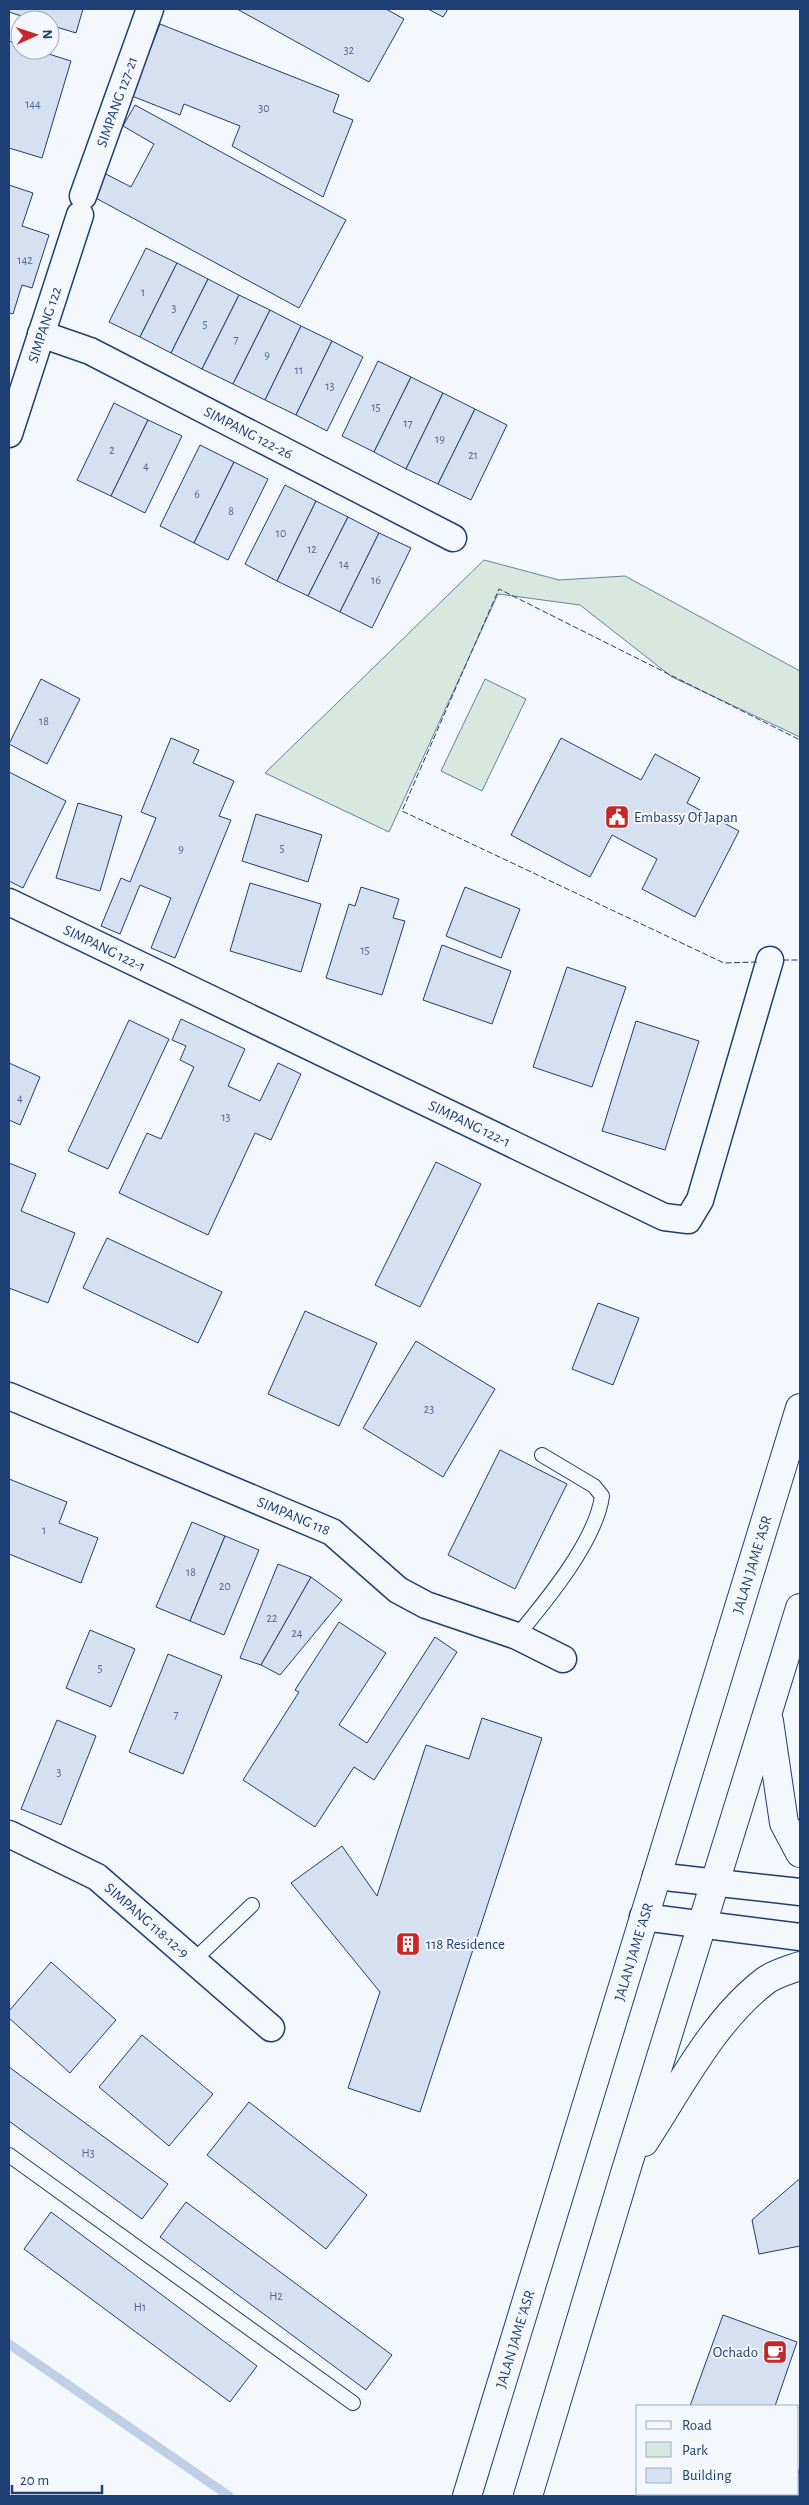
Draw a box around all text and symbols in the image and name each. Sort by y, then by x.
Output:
north arrow [10,10,60,60]
text: N [40,29,54,40]
house number: 32 [344,44,355,56]
street label: SIMPANG 127-21 [94,55,140,149]
house number: 144 [25,98,41,110]
house number: 30 [258,102,270,114]
house number: 142 [17,254,33,266]
street label: SIMPANG 122 [26,285,64,365]
house number: 1 [141,286,145,298]
house number: 3 [172,302,177,314]
house number: 5 [202,318,208,330]
house number: 7 [233,333,239,345]
house number: 9 [264,349,270,361]
house number: 11 [295,364,303,376]
house number: 13 [325,380,335,392]
house number: 15 [371,401,381,413]
street label: SIMPANG 122-26 [201,404,295,462]
house number: 17 [403,417,413,429]
house number: 19 [435,433,445,445]
house number: 2 [109,444,115,456]
house number: 21 [468,449,478,461]
house number: 4 [143,460,149,472]
house number: 6 [194,488,200,500]
house number: 8 [228,505,234,517]
house number: 10 [276,527,286,539]
house number: 12 [307,543,317,555]
house number: 14 [339,558,349,570]
house number: 16 [371,574,381,586]
house number: 18 [39,715,49,727]
public building icon: Embassy Of Japan [604,804,630,830]
place label: Embassy Of Japan [634,810,738,825]
house number: 5 [279,842,285,854]
house number: 9 [178,843,184,855]
street label: SIMPANG 122-1 [61,922,148,974]
house number: 15 [360,944,370,956]
house number: 4 [17,1092,23,1104]
street label: SIMPANG 122-1 [426,1098,513,1150]
house number: 13 [221,1111,231,1123]
house number: 23 [424,1403,434,1415]
street label: SIMPANG 118 [255,1494,332,1538]
street label: JALAN JAME 'ASR [731,1514,775,1616]
house number: 1 [42,1524,46,1536]
house number: 18 [186,1566,196,1578]
house number: 20 [219,1580,231,1592]
house number: 22 [267,1612,278,1624]
house number: 24 [291,1627,303,1639]
house number: 5 [97,1662,103,1674]
house number: 7 [173,1708,179,1720]
house number: 3 [57,1766,62,1778]
street label: SIMPANG 118-12-9 [102,1880,191,1961]
street label: JALAN JAME 'ASR [612,1901,656,2003]
building icon: 118 Residence [395,1931,421,1957]
place label: 118 Residence [426,1937,505,1952]
house number: H3 [81,2147,95,2159]
street label: JALAN JAME 'ASR [493,2289,538,2390]
house number: H2 [269,2290,283,2302]
house number: H1 [134,2301,146,2313]
cafe icon: Ochado [762,2339,788,2365]
place label: Ochado [713,2345,758,2360]
legend [636,2405,799,2495]
text: Road [682,2418,712,2433]
text: Park [682,2443,708,2458]
scale bar [12,2462,102,2494]
text: Building [682,2468,732,2483]
text: 20 m [20,2473,49,2488]

